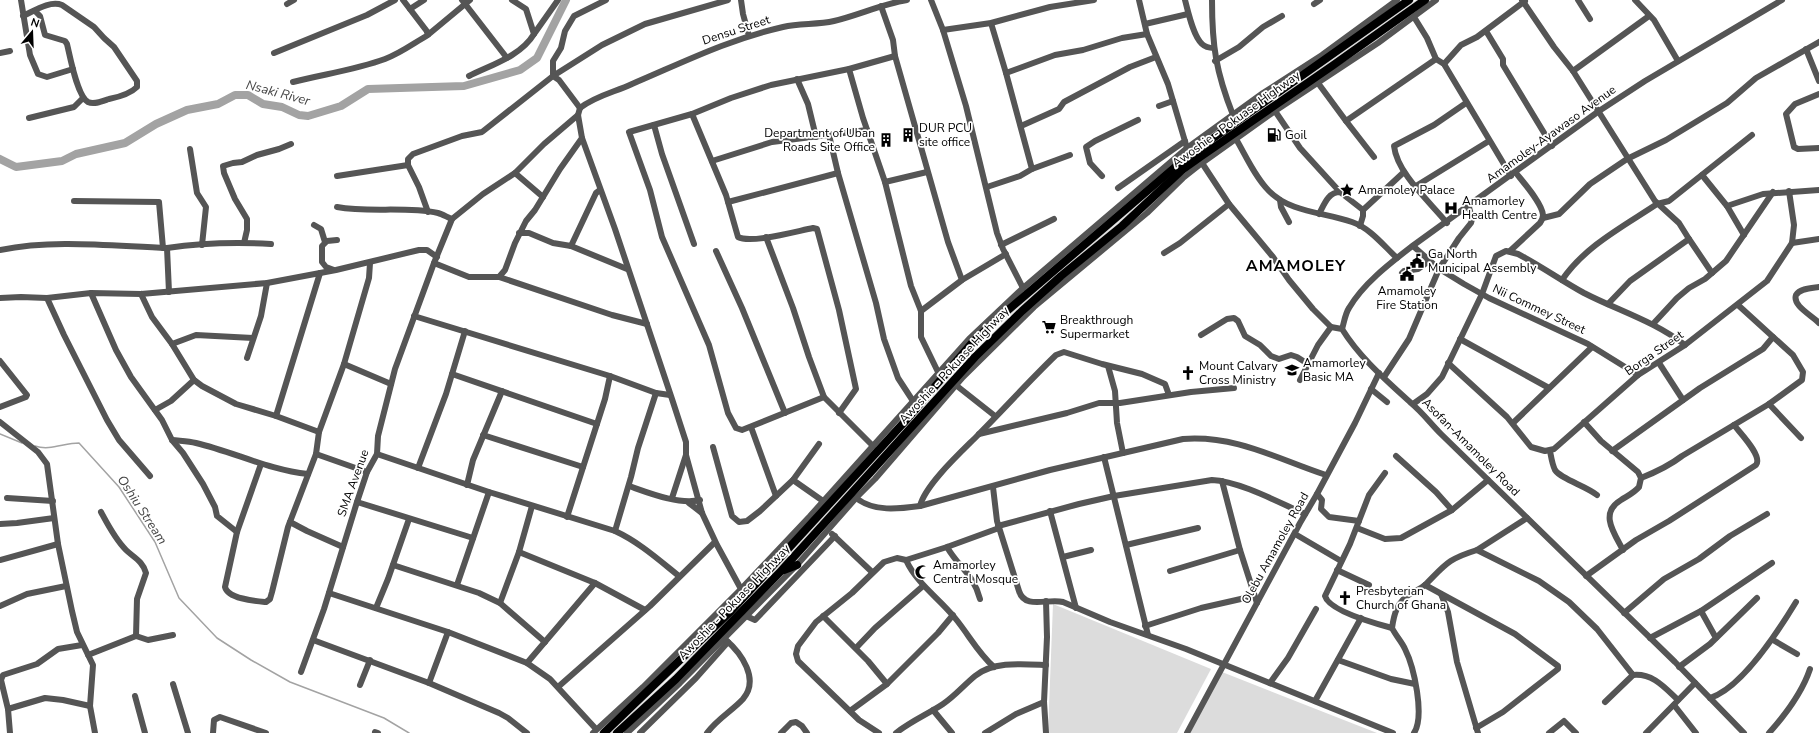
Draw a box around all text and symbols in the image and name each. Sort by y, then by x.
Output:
street label: Densu Street [700,11,773,48]
north arrow [12,12,52,52]
text: N [29,15,41,31]
street label: Awoshie - Pokuase Highway [1169,67,1304,171]
water label: Nsaki River [244,76,312,110]
street label: Amamoley-Ayawaso Avenue [1483,82,1619,186]
place label: DUR PCU site office [919,120,972,150]
place label: Department of Uban Roads Site Office [764,125,875,155]
building icon: DUR PCU site office [900,127,916,143]
fuel station icon: Goil [1266,127,1282,143]
place label: Goil [1285,127,1307,143]
building icon: Department of Uban Roads Site Office [878,132,894,148]
place icon: Amamoley Palace [1339,182,1355,198]
place label: Amamoley Palace [1358,182,1455,198]
place label: Amamorley Health Centre [1462,193,1537,223]
hospital icon: Amamorley Health Centre [1443,200,1459,216]
place label: Ga North Municipal Assembly [1428,246,1537,276]
public building icon: Ga North Municipal Assembly [1409,253,1425,269]
district label: AMAMOLEY [1246,255,1346,277]
public building icon: Amamoley Fire Station [1399,266,1415,282]
street label: Nii Commey Street [1490,280,1589,338]
place label: Amamoley Fire Station [1376,283,1438,313]
street label: Awoshie - Pokuase Highway [895,302,1013,427]
place label: Breakthrough Supermarket [1060,312,1133,342]
supermarket icon: Breakthrough Supermarket [1041,319,1057,335]
street label: Borga Street [1621,326,1687,379]
place label: Amamorley Basic MA [1303,355,1366,385]
place label: Mount Calvary Cross Ministry [1199,358,1278,388]
school or university icon: Amamorley Basic MA [1284,362,1300,378]
church icon: Mount Calvary Cross Ministry [1180,365,1196,381]
street label: Asofan-Amamoley Road [1419,395,1523,499]
street label: SMA Avenue [333,447,373,519]
water label: Oshiu Stream [113,472,171,548]
street label: Olebu Amamoley Road [1238,489,1312,607]
street label: Awoshie - Pokuase Highway [675,540,794,663]
place label: Amamorley Central Mosque [933,557,1018,587]
mosque icon: Amamorley Central Mosque [914,564,930,580]
place label: Presbyterian Church of Ghana [1356,583,1446,613]
church icon: Presbyterian Church of Ghana [1337,590,1353,606]

